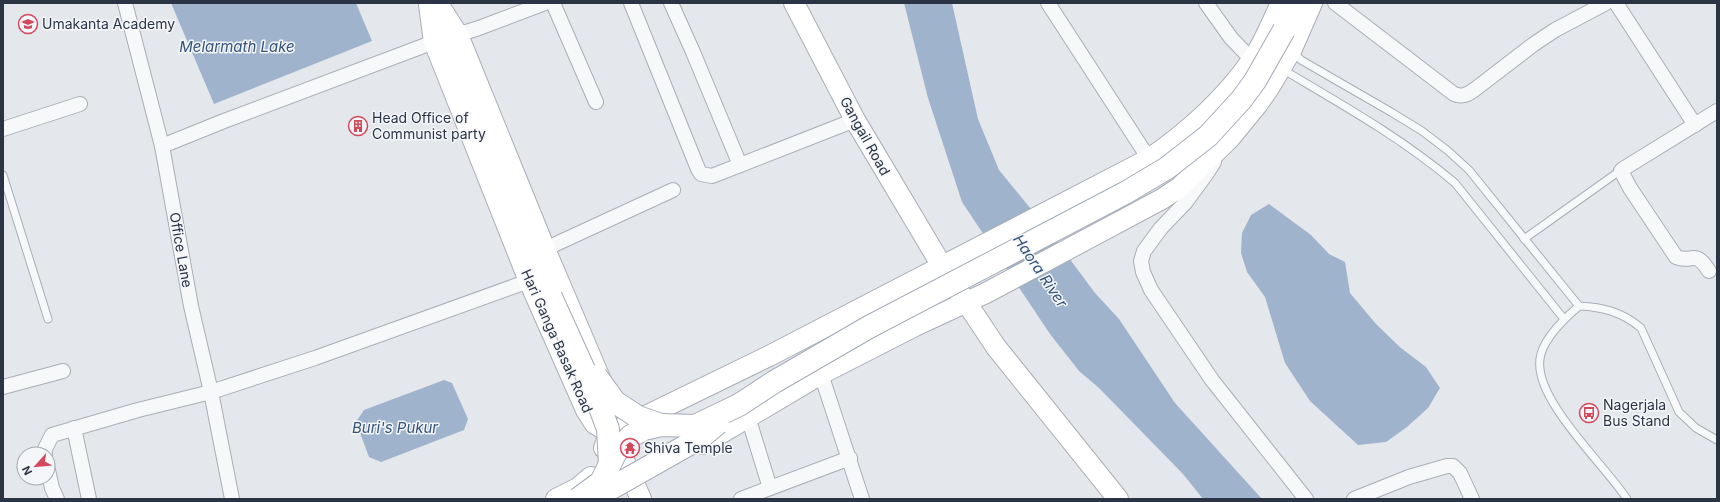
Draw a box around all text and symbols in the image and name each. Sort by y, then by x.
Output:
school or university icon: Umakanta Academy [17,13,39,35]
place label: Umakanta Academy [42,15,175,32]
water label: Melarmath Lake [179,37,295,56]
street label: Gangail Road [837,93,894,178]
place label: Head Office of Communist party [372,109,486,142]
building icon: Head Office of Communist party [347,115,369,137]
street label: Office Lane [167,211,196,289]
water label: Haora River [1009,231,1072,311]
street label: Hari Ganga Basak Road [518,266,597,415]
place label: Nagerjala Bus Stand [1603,396,1670,429]
bus stop icon: Nagerjala Bus Stand [1578,402,1600,424]
water label: Buri's Pukur [352,418,438,437]
temple icon: Shiva Temple [619,437,641,459]
place label: Shiva Temple [644,439,733,456]
north arrow [16,446,56,486]
text: N [19,464,35,477]

